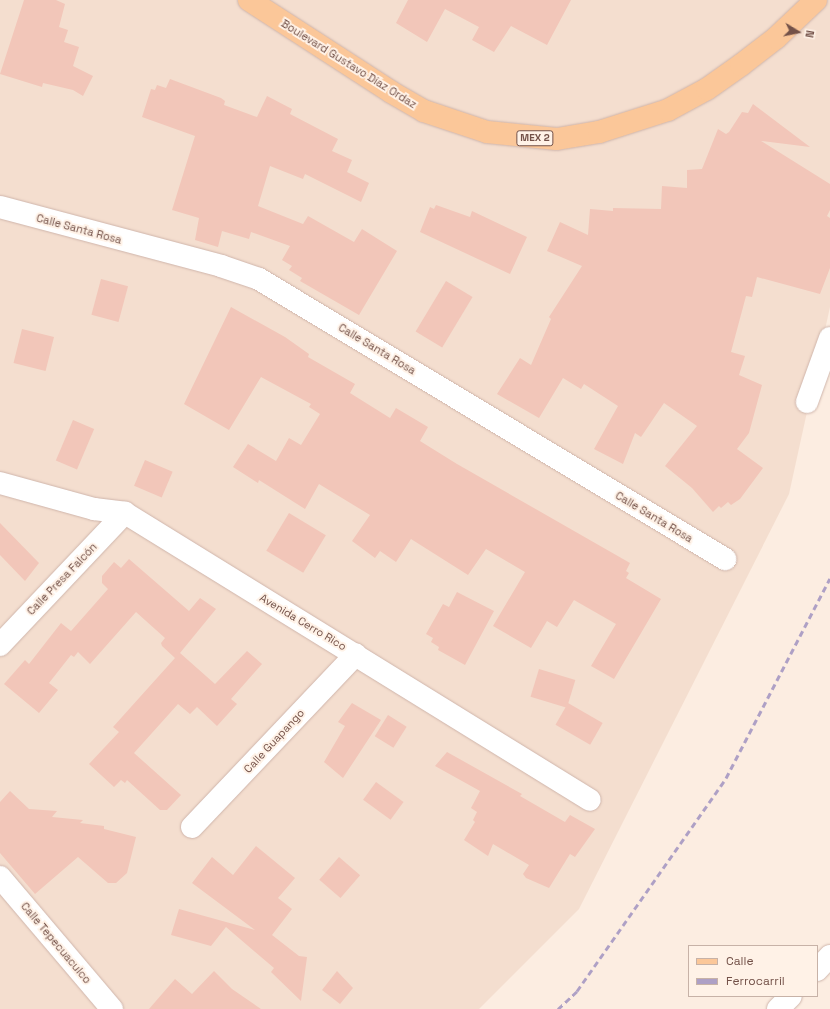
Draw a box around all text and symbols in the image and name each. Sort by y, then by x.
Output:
north arrow [778,12,818,52]
street label: Boulevard Gustavo Díaz Ordaz [279,17,419,111]
text: N [802,29,817,39]
road number: MEX 2 [516,130,554,146]
street label: Calle Santa Rosa [35,211,123,247]
street label: Calle Santa Rosa [336,321,418,377]
street label: Calle Santa Rosa [613,489,695,545]
street label: Calle Presa Falcón [24,540,100,618]
street label: Avenida Cerro Rico [257,591,349,653]
street label: Calle Guapango [241,706,307,776]
street label: Calle Tepecuaculco [18,900,94,986]
legend [688,945,818,997]
text: Calle [726,953,754,969]
text: Ferrocarril [726,973,785,989]

